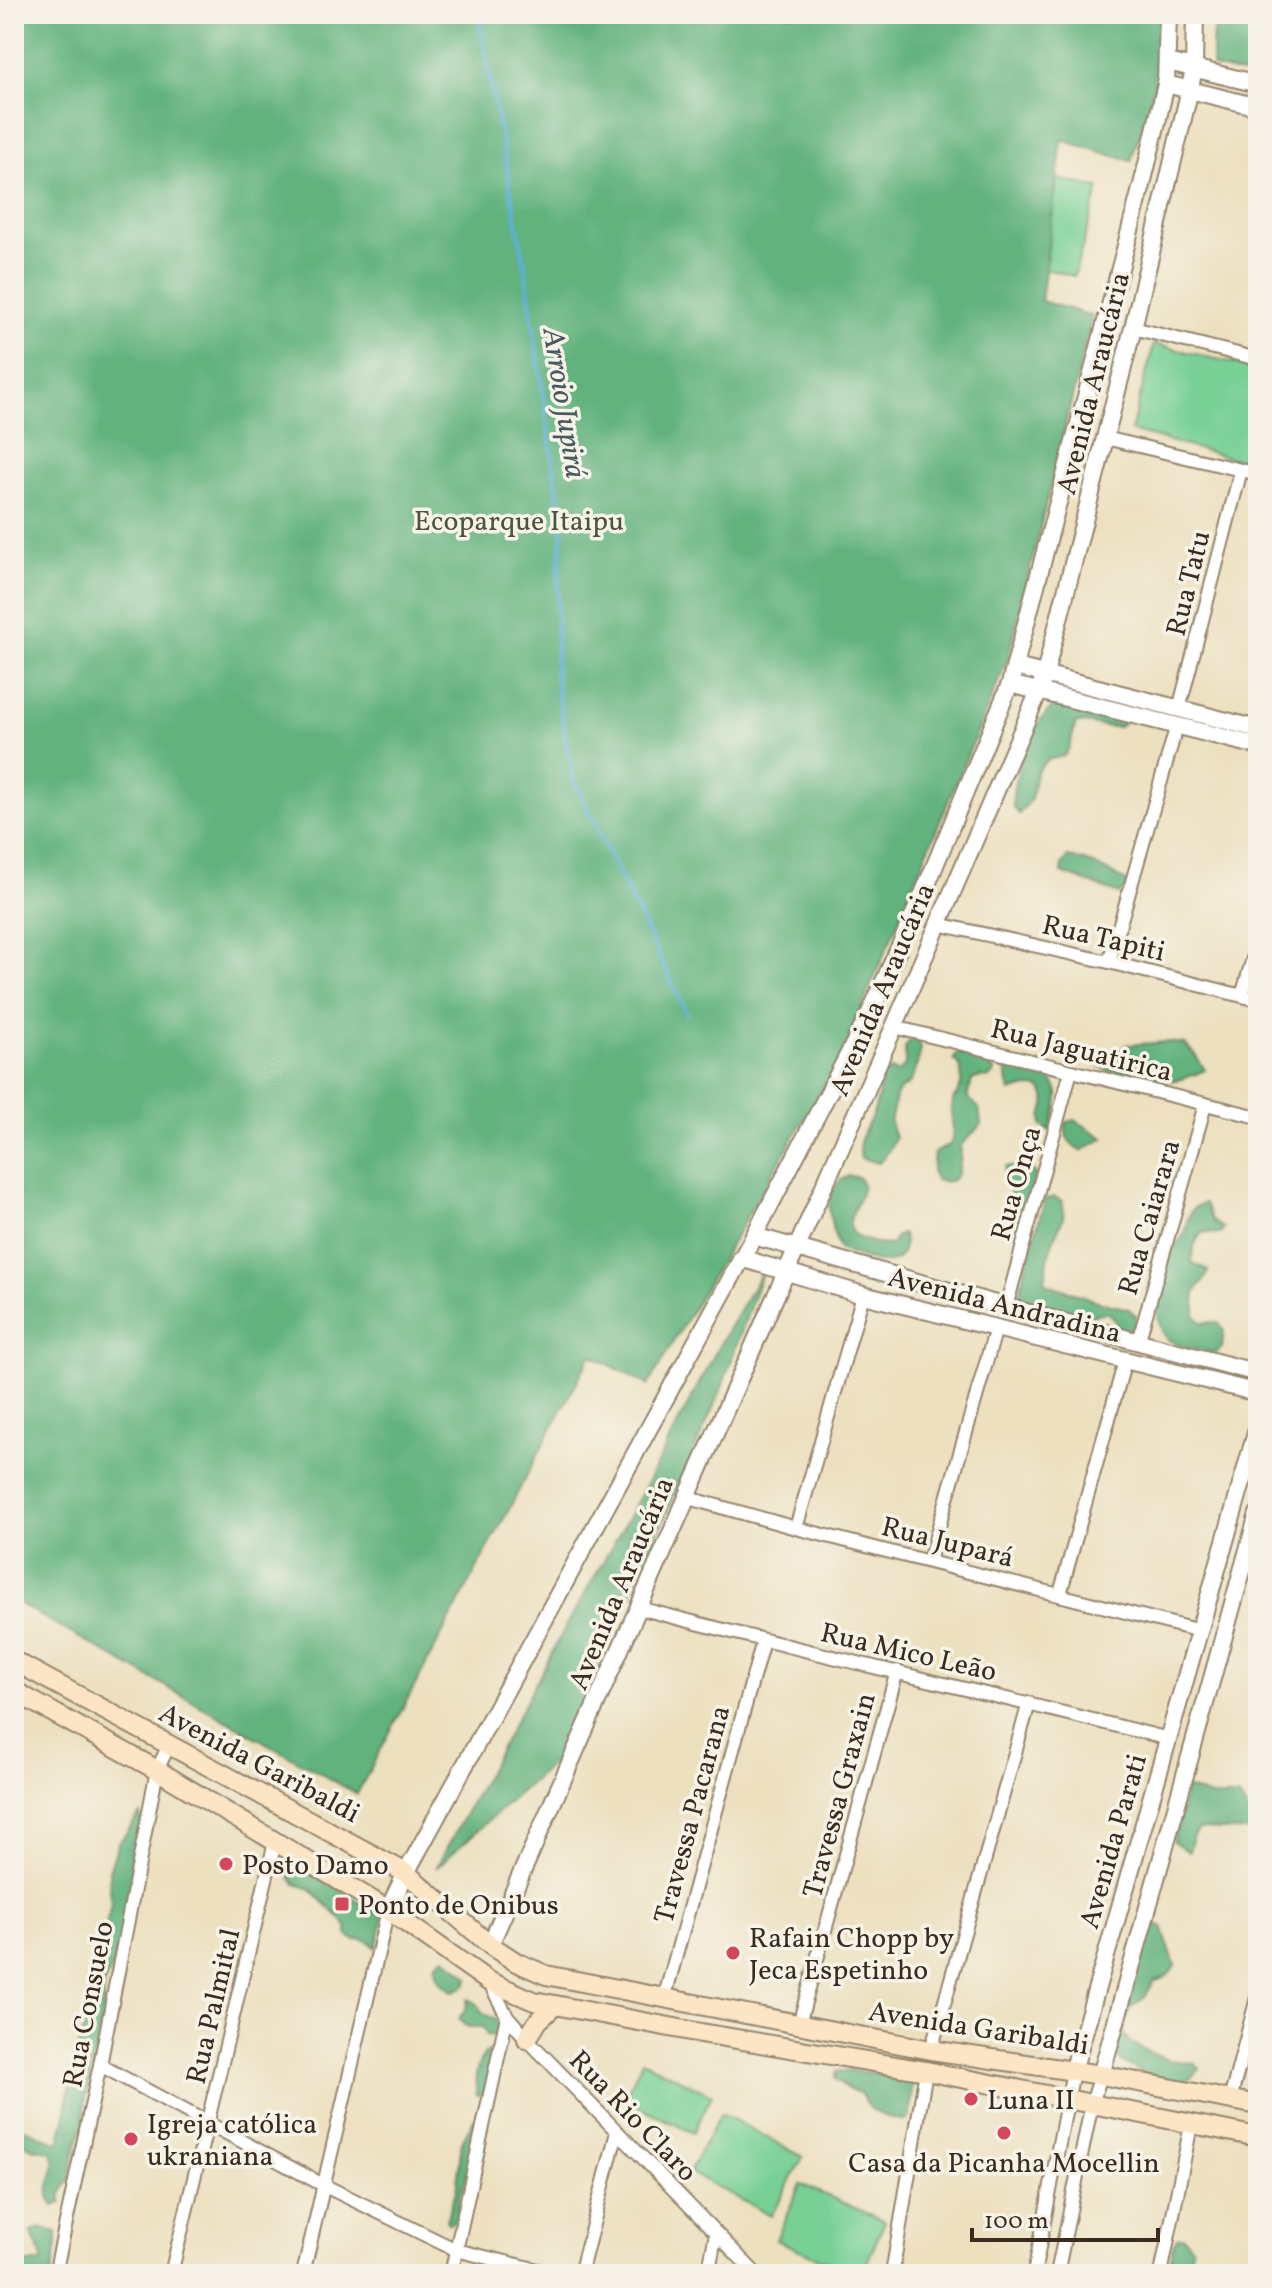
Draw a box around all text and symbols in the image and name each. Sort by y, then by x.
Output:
street label: Avenida Araucária [1048,268,1141,499]
water label: Arroio Jupirá [530,324,596,482]
park label: Ecoparque Itaipu [414,503,624,542]
street label: Rua Tatu [1158,527,1221,640]
street label: Avenida Araucária [821,877,946,1103]
street label: Rua Tapiti [1038,906,1169,972]
street label: Rua Jaguatirica [986,1010,1176,1093]
street label: Rua Onça [982,1122,1052,1246]
street label: Rua Caiarara [1110,1135,1191,1300]
street label: Avenida Andradina [884,1259,1125,1354]
street label: Avenida Araucária [560,1471,685,1697]
street label: Rua Jupará [877,1508,1018,1579]
street label: Rua Mico Leão [816,1614,1000,1693]
street label: Travessa Graxain [794,1689,887,1903]
street label: Avenida Garibaldi [151,1695,366,1834]
street label: Travessa Pacarana [646,1701,741,1928]
street label: Avenida Parati [1071,1750,1158,1934]
place label: Posto Damo [242,1847,389,1886]
marker: Posto Damo [217,1855,235,1873]
place label: Ponto de Onibus [358,1887,559,1926]
marker: Ponto de Onibus [333,1895,351,1913]
street label: Rua Consuelo [54,1918,125,2091]
place label: Rafain Chopp by Jeca Espetinho [749,1920,954,1991]
street label: Rua Palmital [178,1925,251,2088]
marker: Rafain Chopp by Jeca Espetinho [724,1944,742,1962]
street label: Avenida Garibaldi [866,1993,1092,2066]
street label: Rua Rio Claro [559,2042,705,2191]
place label: Luna II [987,2082,1075,2121]
marker: Luna II [962,2090,980,2108]
place label: Igreja católica ukraniana [147,2106,317,2177]
marker: Casa da Picanha Mocellin [995,2124,1013,2142]
marker: Igreja católica ukraniana [122,2130,140,2148]
place label: Casa da Picanha Mocellin [848,2145,1160,2184]
scale bar [972,2192,1158,2242]
text: 100 m [984,2205,1049,2239]

